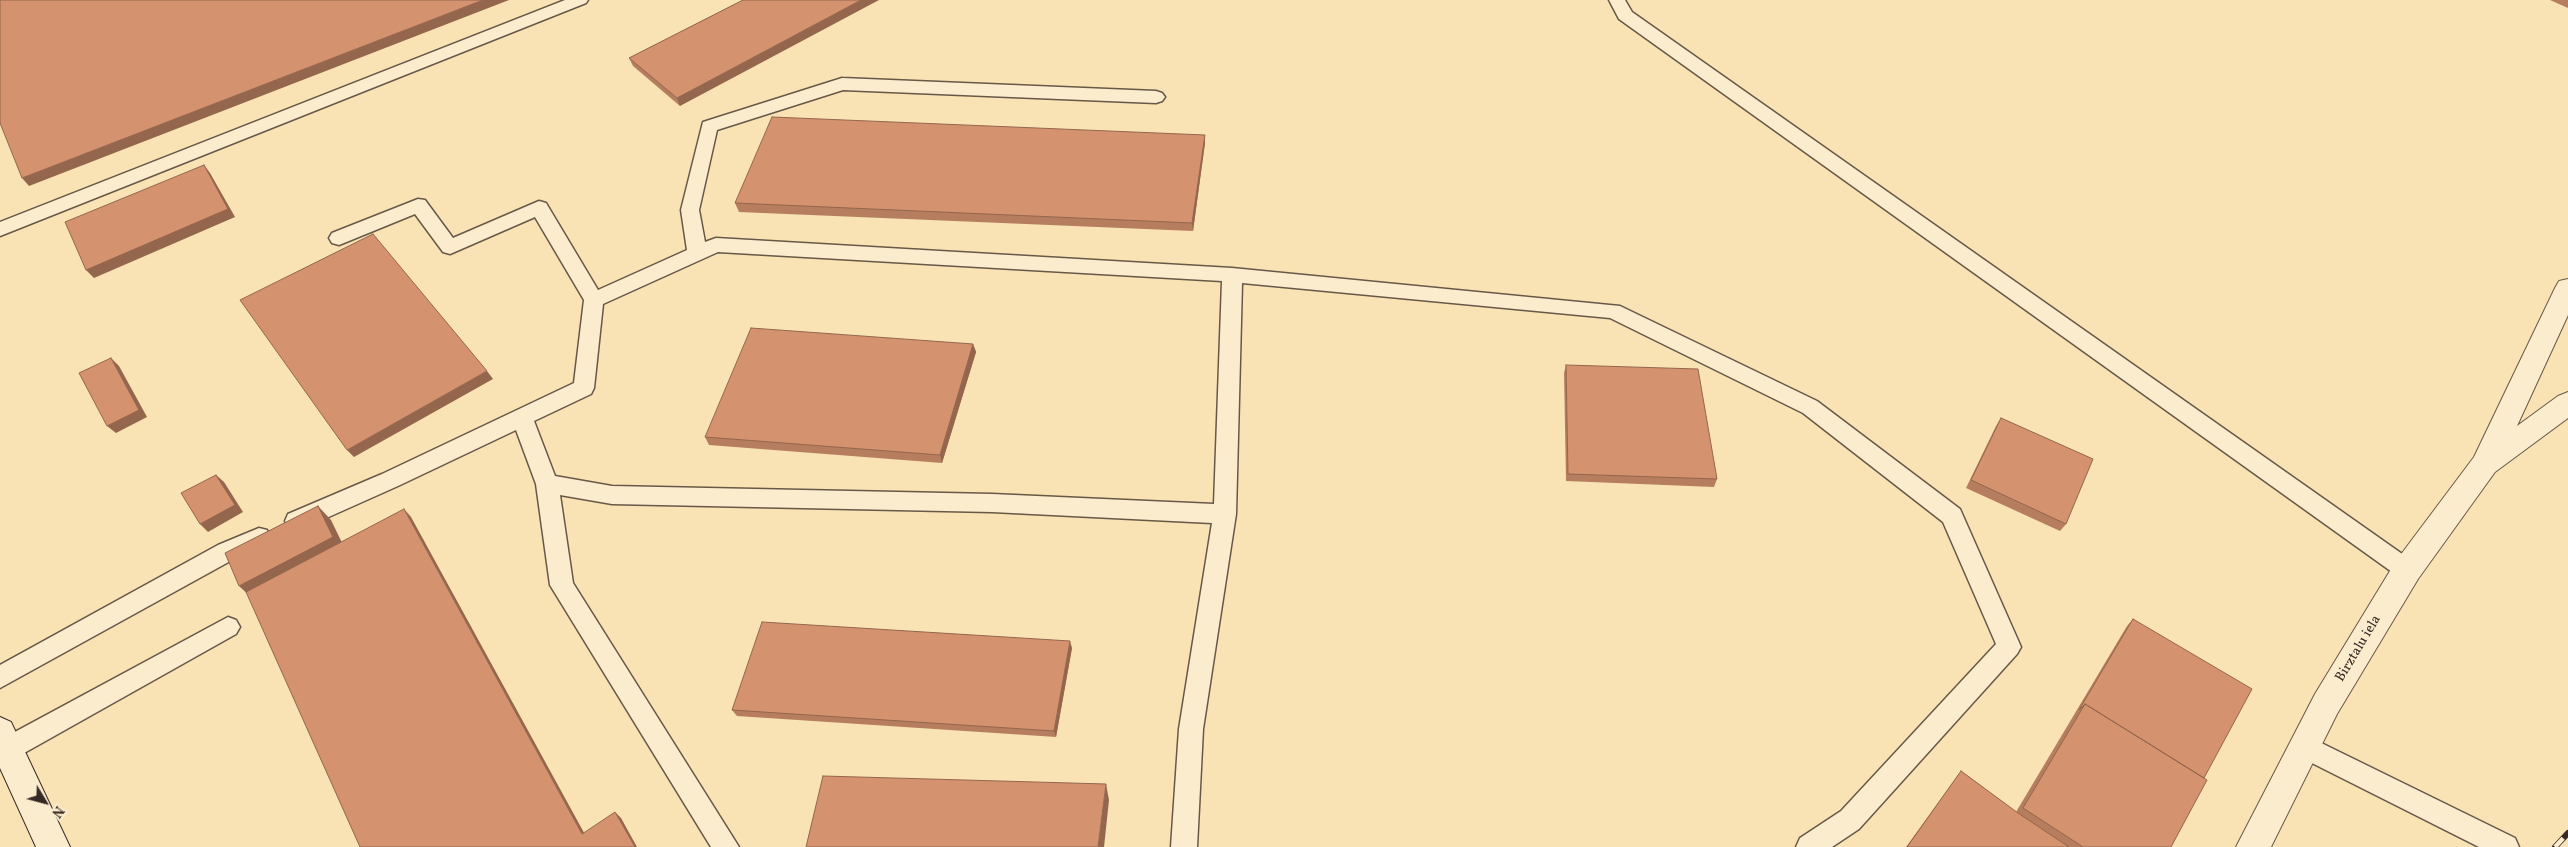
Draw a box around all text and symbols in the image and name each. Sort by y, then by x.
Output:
street label: Birztalu iela [2333,613,2385,685]
north arrow [20,777,70,827]
text: N [47,802,68,821]

